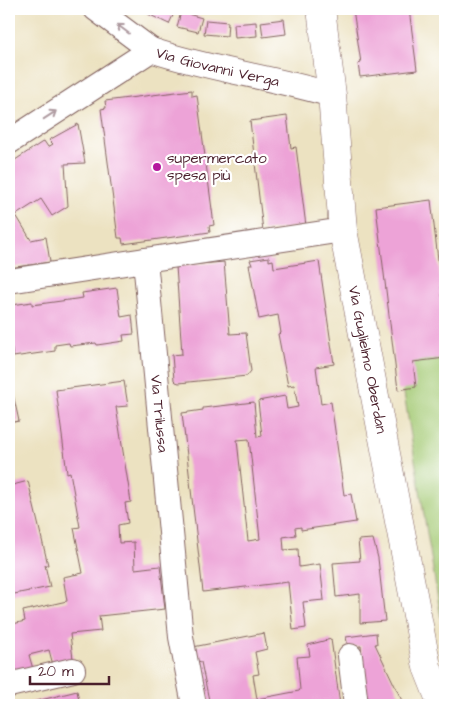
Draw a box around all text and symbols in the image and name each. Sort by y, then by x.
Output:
one-way arrow [117,24,130,35]
street label: Via Giovanni Verga [153,42,282,92]
one-way arrow [42,110,56,120]
place label: supermercato spesa più [167,148,267,186]
marker: supermercato spesa più [151,161,163,173]
street label: Via Guglielmo Oberdan [343,284,392,436]
street label: Via Trilussa [145,374,173,454]
scale bar [30,654,109,686]
text: 20 m [38,661,74,682]

